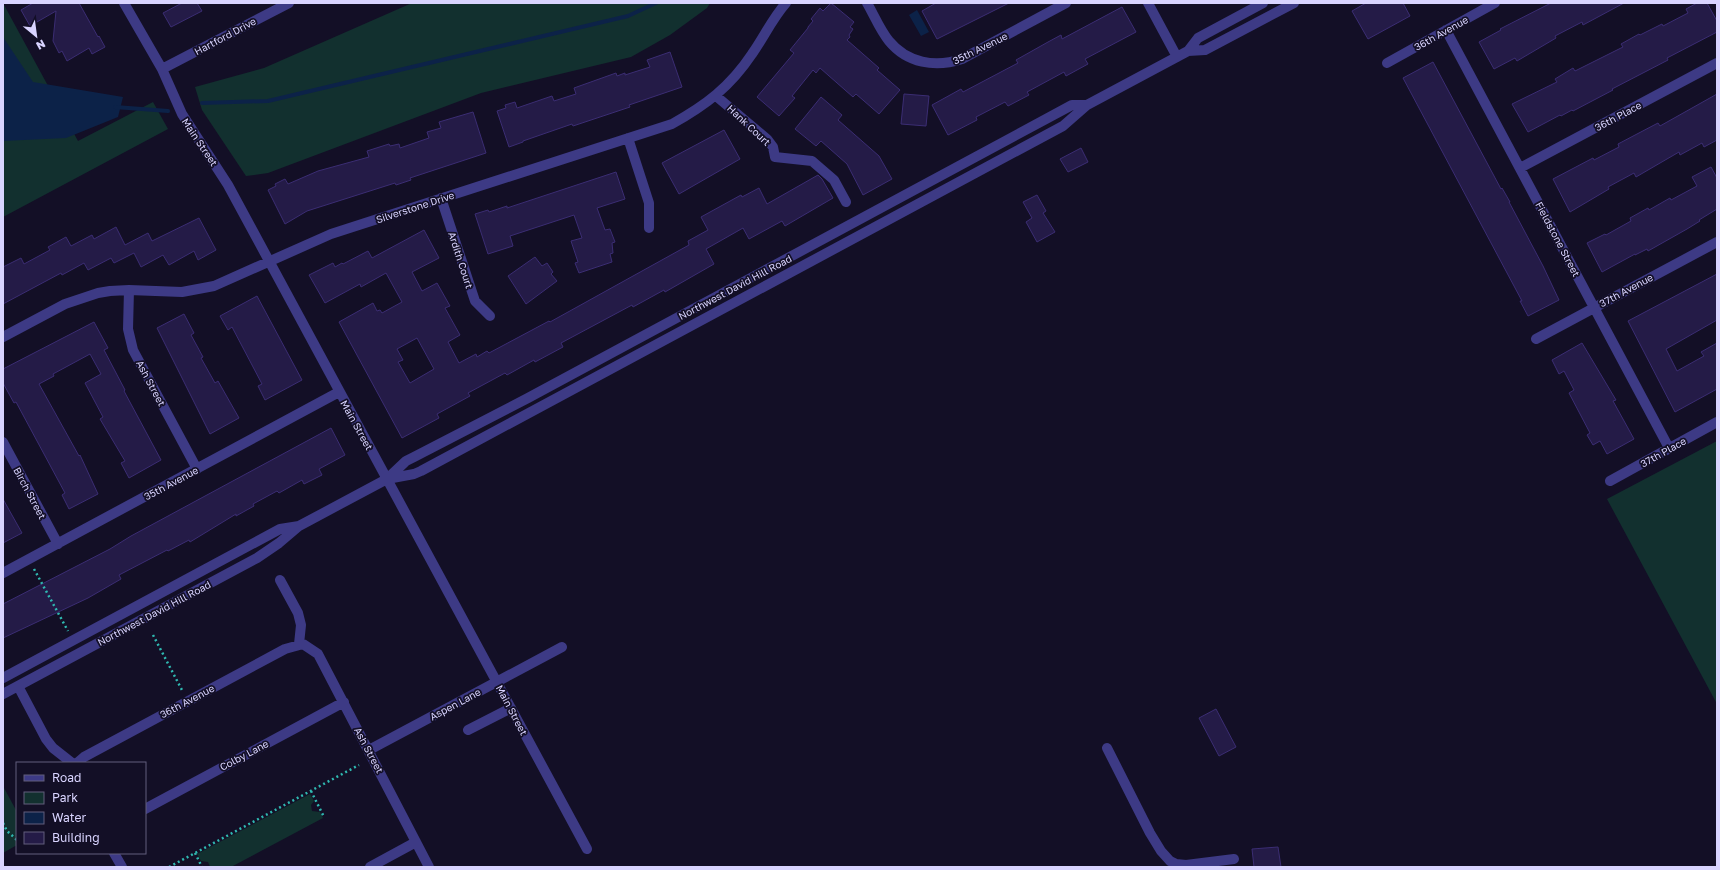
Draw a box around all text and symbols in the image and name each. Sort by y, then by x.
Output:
street label: 36th Avenue [1412,13,1470,53]
street label: Hartford Drive [192,15,258,57]
north arrow [16,16,56,56]
street label: 35th Avenue [951,29,1010,66]
text: N [34,37,48,53]
street label: 36th Place [1593,99,1644,133]
street label: Hank Court [725,102,773,148]
street label: Main Street [180,116,220,168]
street label: Silverstone Drive [374,189,456,225]
street label: Fieldstone Street [1533,200,1583,278]
street label: Ardith Court [446,230,476,290]
street label: Northwest David Hill Road [676,252,794,322]
street label: 37th Avenue [1597,271,1655,309]
street label: Ash Street [134,358,168,408]
street label: Main Street [338,398,376,452]
street label: 37th Place [1638,434,1688,469]
street label: 35th Avenue [142,464,200,502]
street label: Birch Street [11,465,49,521]
street label: Northwest David Hill Road [95,578,213,648]
street label: 36th Avenue [158,682,216,720]
street label: Main Street [494,683,530,737]
street label: Aspen Lane [427,685,483,722]
street label: Ash Street [352,725,386,775]
street label: Colby Lane [218,737,271,773]
legend [16,762,146,854]
text: Road [52,770,81,785]
text: Park [52,790,78,805]
text: Water [52,810,86,825]
text: Building [52,830,100,845]

